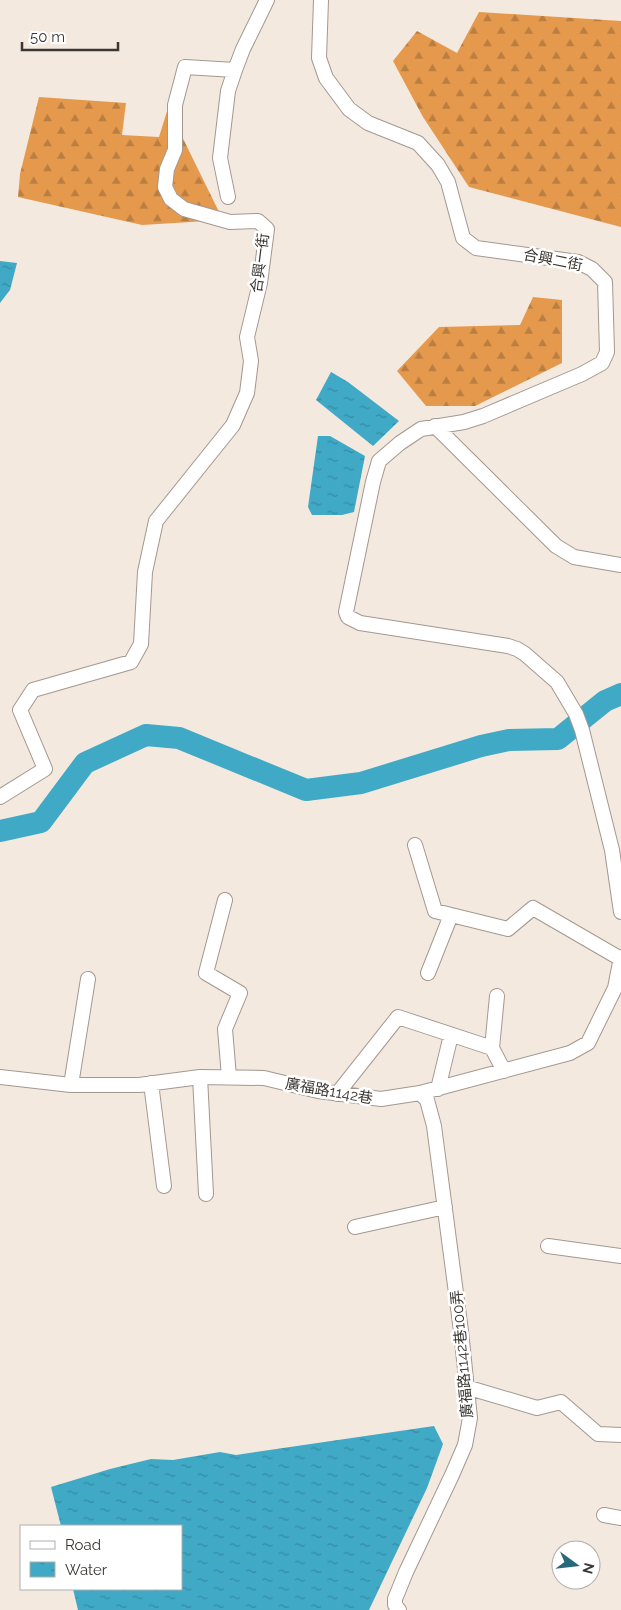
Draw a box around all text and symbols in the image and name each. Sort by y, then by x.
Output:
scale bar [22,20,119,52]
text: 50 m [30,28,65,46]
street label: 合興一街 [247,232,273,294]
street label: 合興二街 [522,245,584,275]
street label: 廣福路1142巷 [284,1074,374,1108]
street label: 廣福路1142巷100弄 [447,1289,477,1419]
legend [20,1525,182,1590]
text: Road [65,1536,101,1554]
north arrow [551,1540,601,1590]
text: Water [65,1561,108,1579]
text: N [579,1561,598,1576]

